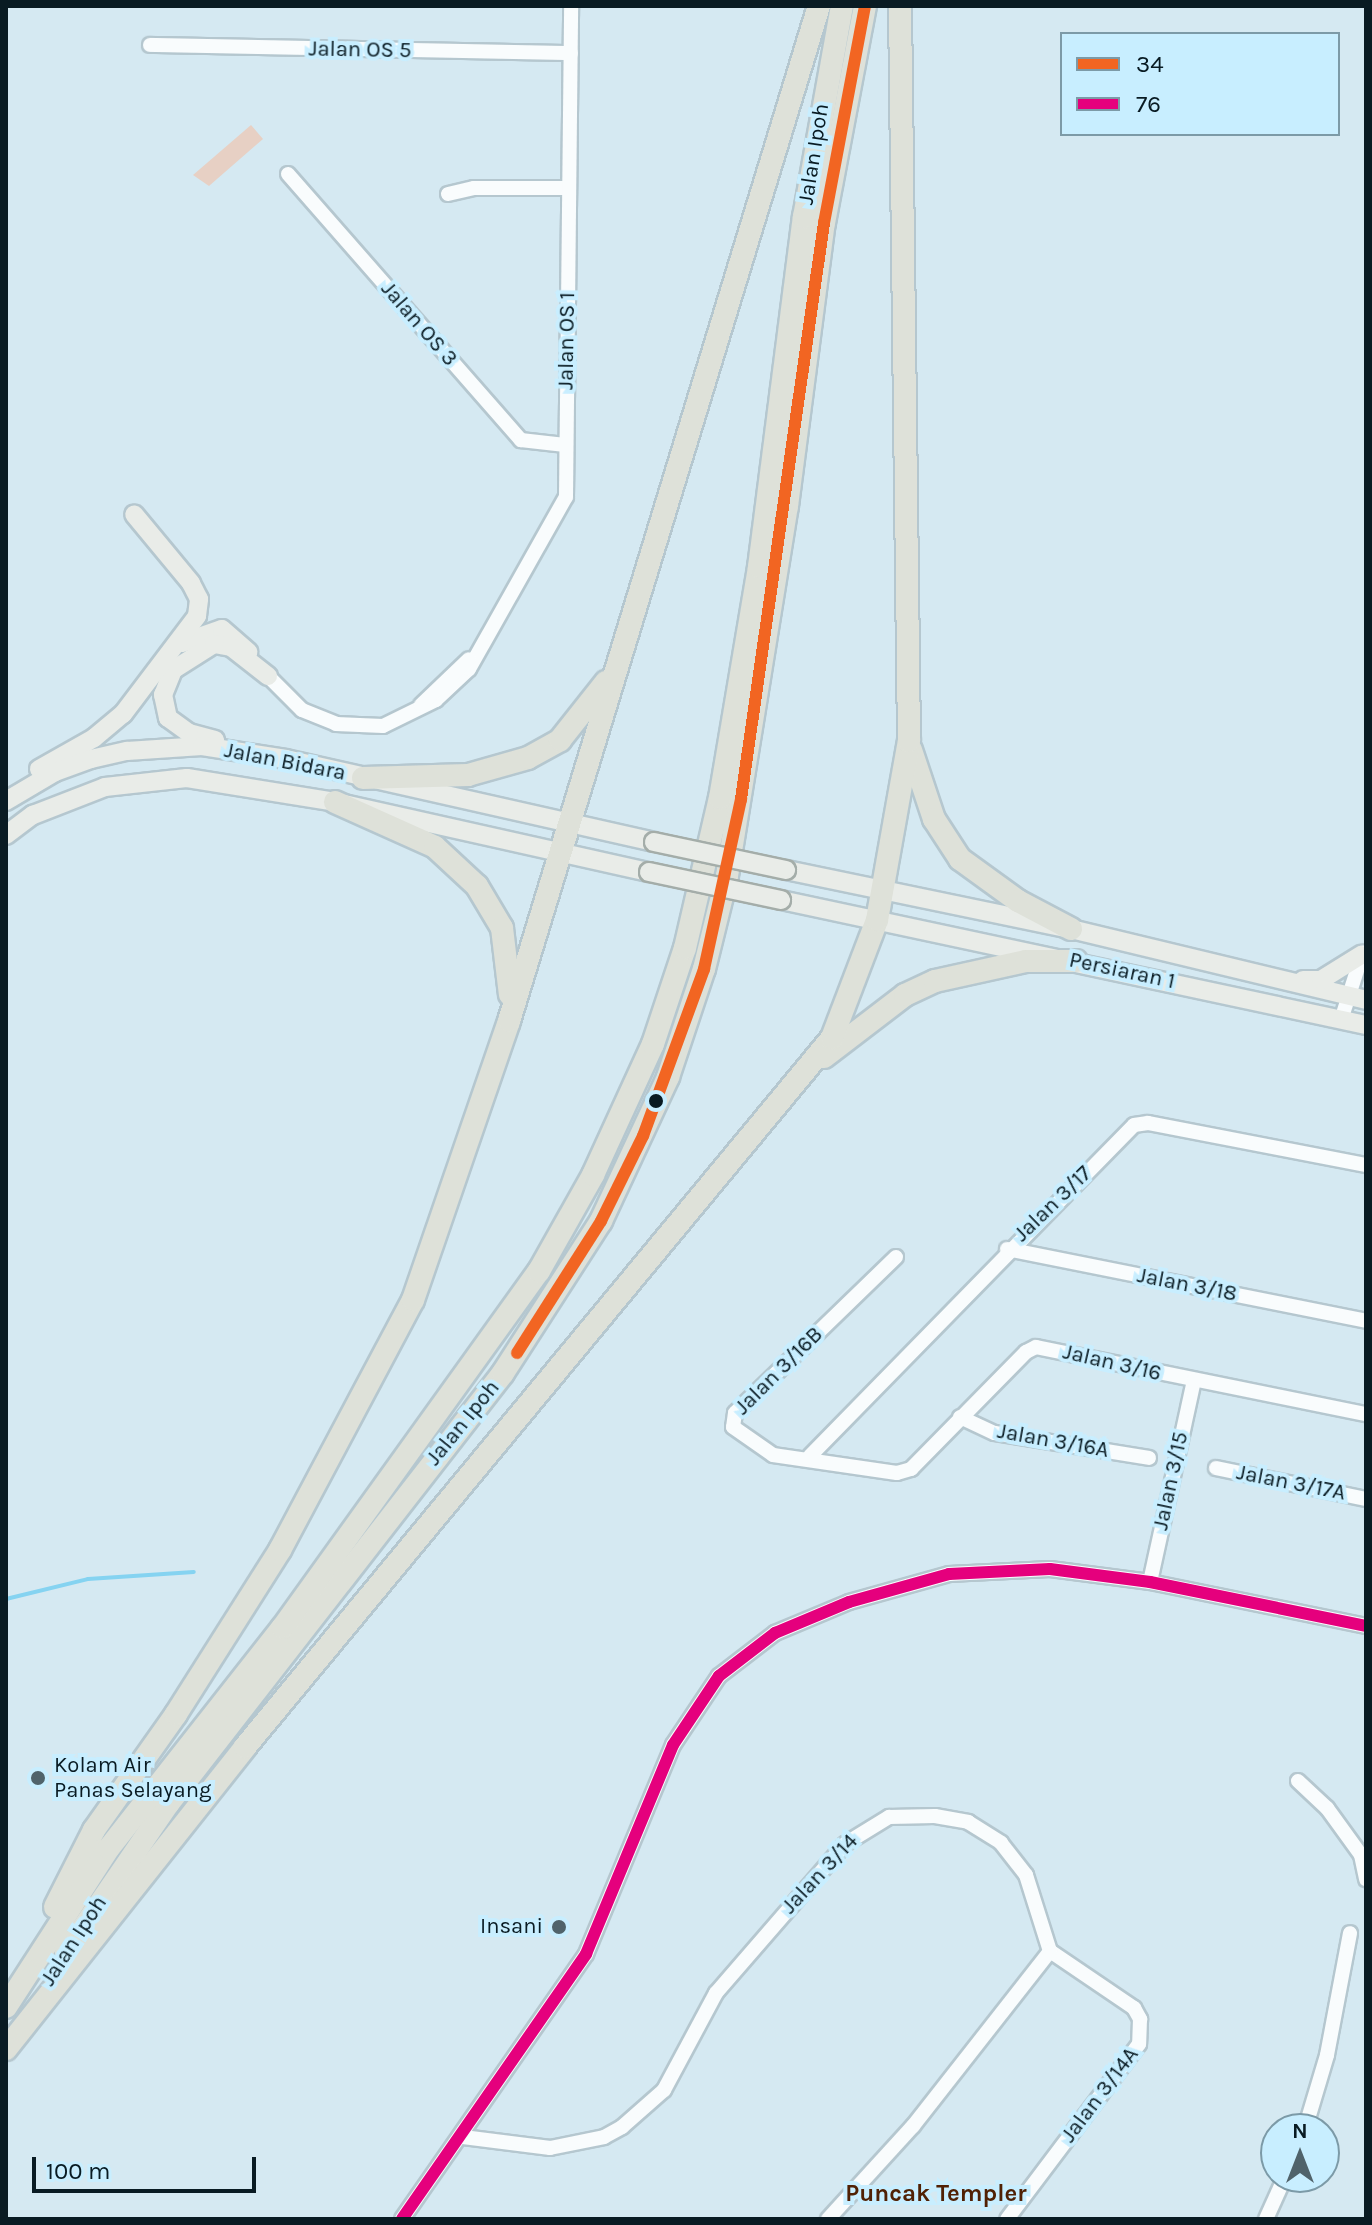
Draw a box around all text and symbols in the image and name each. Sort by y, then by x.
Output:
legend [1060,32,1340,136]
street label: Jalan OS 5 [308,36,412,64]
text: 34 [1136,50,1164,78]
text: 76 [1136,90,1161,118]
street label: Jalan Ipoh [793,102,835,206]
street label: Jalan OS 3 [375,276,463,372]
street label: Jalan OS 1 [553,292,581,390]
street label: Jalan Bidara [222,737,348,787]
street label: Persiaran 1 [1067,947,1177,995]
unlabelled marker [648,1093,664,1109]
street label: Jalan 3/17 [1009,1161,1097,1247]
street label: Jalan 3/18 [1135,1262,1239,1308]
street label: Jalan 3/16B [729,1321,829,1421]
street label: Jalan 3/16 [1060,1339,1164,1387]
street label: Jalan Ipoh [421,1375,505,1471]
street label: Jalan 3/16A [995,1418,1111,1464]
street label: Jalan 3/15 [1148,1429,1194,1533]
street label: Jalan 3/17A [1234,1460,1348,1506]
place label: Kolam Air Panas Selayang [54,1752,211,1804]
marker: Kolam Air Panas Selayang [29,1769,47,1787]
street label: Jalan 3/14 [776,1829,864,1919]
street label: Jalan Ipoh [35,1891,113,1991]
place label: Insani [480,1914,543,1940]
marker: Insani [550,1918,568,1936]
street label: Jalan 3/14A [1056,2042,1144,2148]
north arrow [1260,2113,1340,2193]
text: N [1292,2118,1308,2144]
scale bar [36,2141,260,2191]
text: 100 m [46,2157,111,2185]
district label: Puncak Templer [845,2180,1027,2208]

